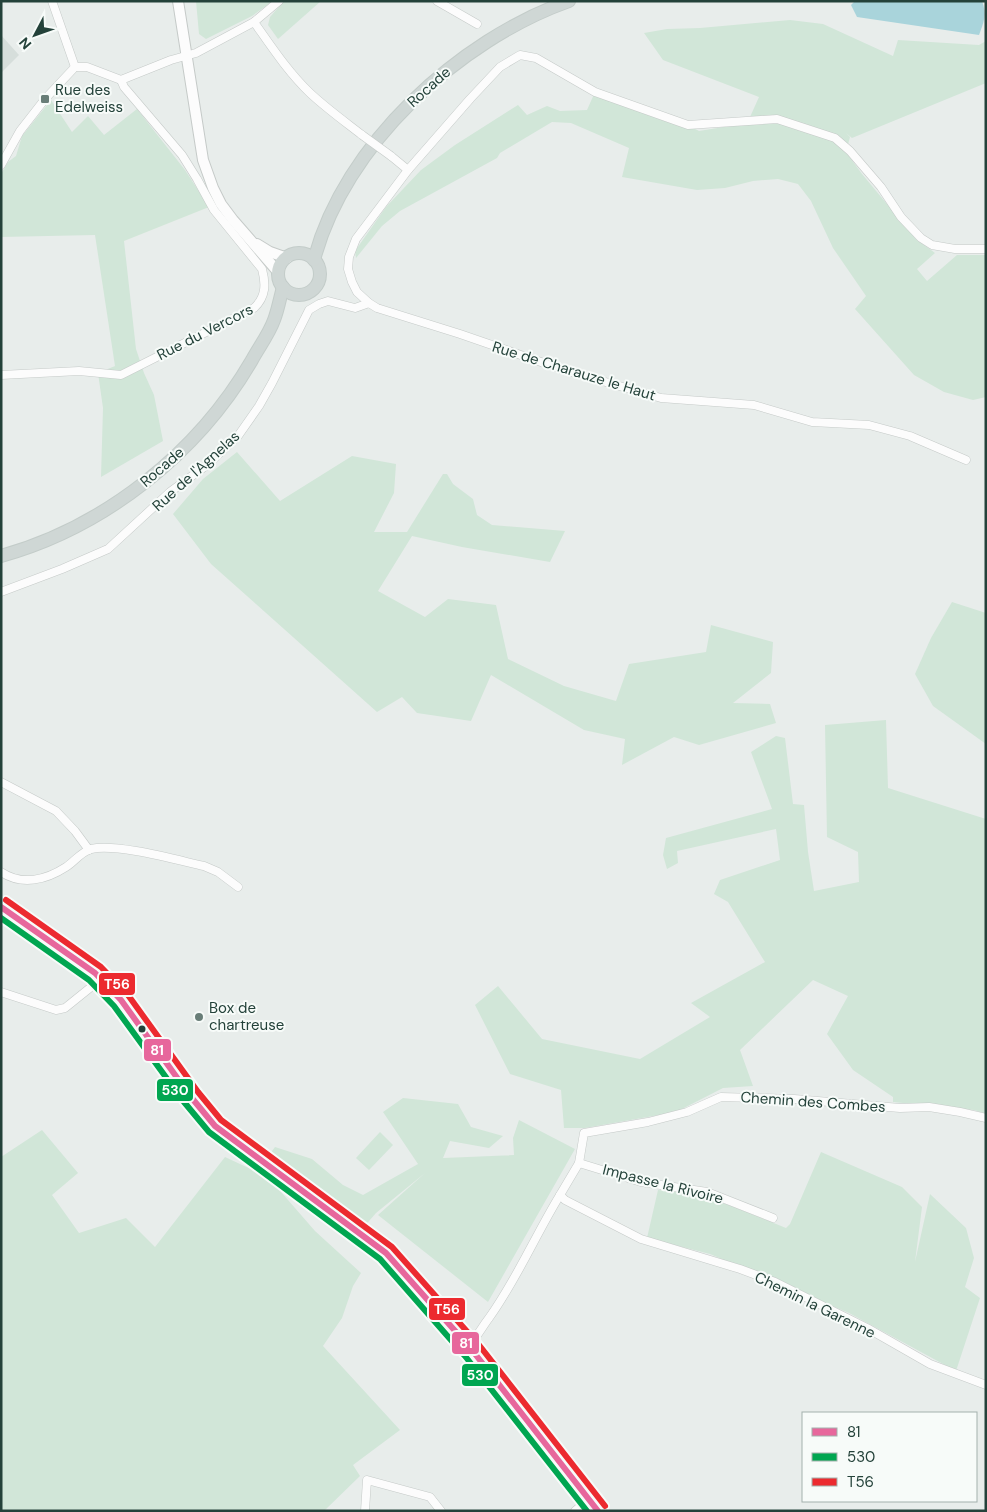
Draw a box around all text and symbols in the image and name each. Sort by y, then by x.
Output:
north arrow [10,10,60,60]
text: N [15,34,35,53]
street label: Rocade [403,62,455,112]
place label: Rue des Edelweiss [55,80,123,117]
marker: Rue des Edelweiss [39,93,51,105]
street label: Rue du Vercors [154,299,256,365]
street label: Rue de Charauze le Haut [490,337,658,405]
street label: Rue de l'Agnelas [148,426,244,516]
street label: Rocade [136,442,188,492]
line badge: T56 [98,972,136,996]
text: T56 [104,975,130,993]
place label: Box de chartreuse [209,998,284,1035]
marker: Box de chartreuse [193,1011,205,1023]
unlabelled marker [137,1024,147,1034]
line badge: 81 [143,1038,172,1062]
text: 81 [150,1041,164,1059]
line badge: 530 [156,1078,194,1102]
text: 530 [161,1081,189,1099]
street label: Chemin des Combes [740,1087,886,1117]
street label: Impasse la Rivoire [601,1159,725,1209]
street label: Chemin la Garenne [751,1267,879,1343]
line badge: T56 [428,1297,466,1321]
text: T56 [434,1300,460,1318]
line badge: 81 [451,1331,480,1355]
text: 81 [459,1334,473,1352]
line badge: 530 [461,1363,499,1387]
text: 530 [466,1366,494,1384]
legend [802,1412,977,1502]
text: 81 [847,1422,861,1442]
text: 530 [847,1447,875,1467]
text: T56 [847,1472,874,1492]

